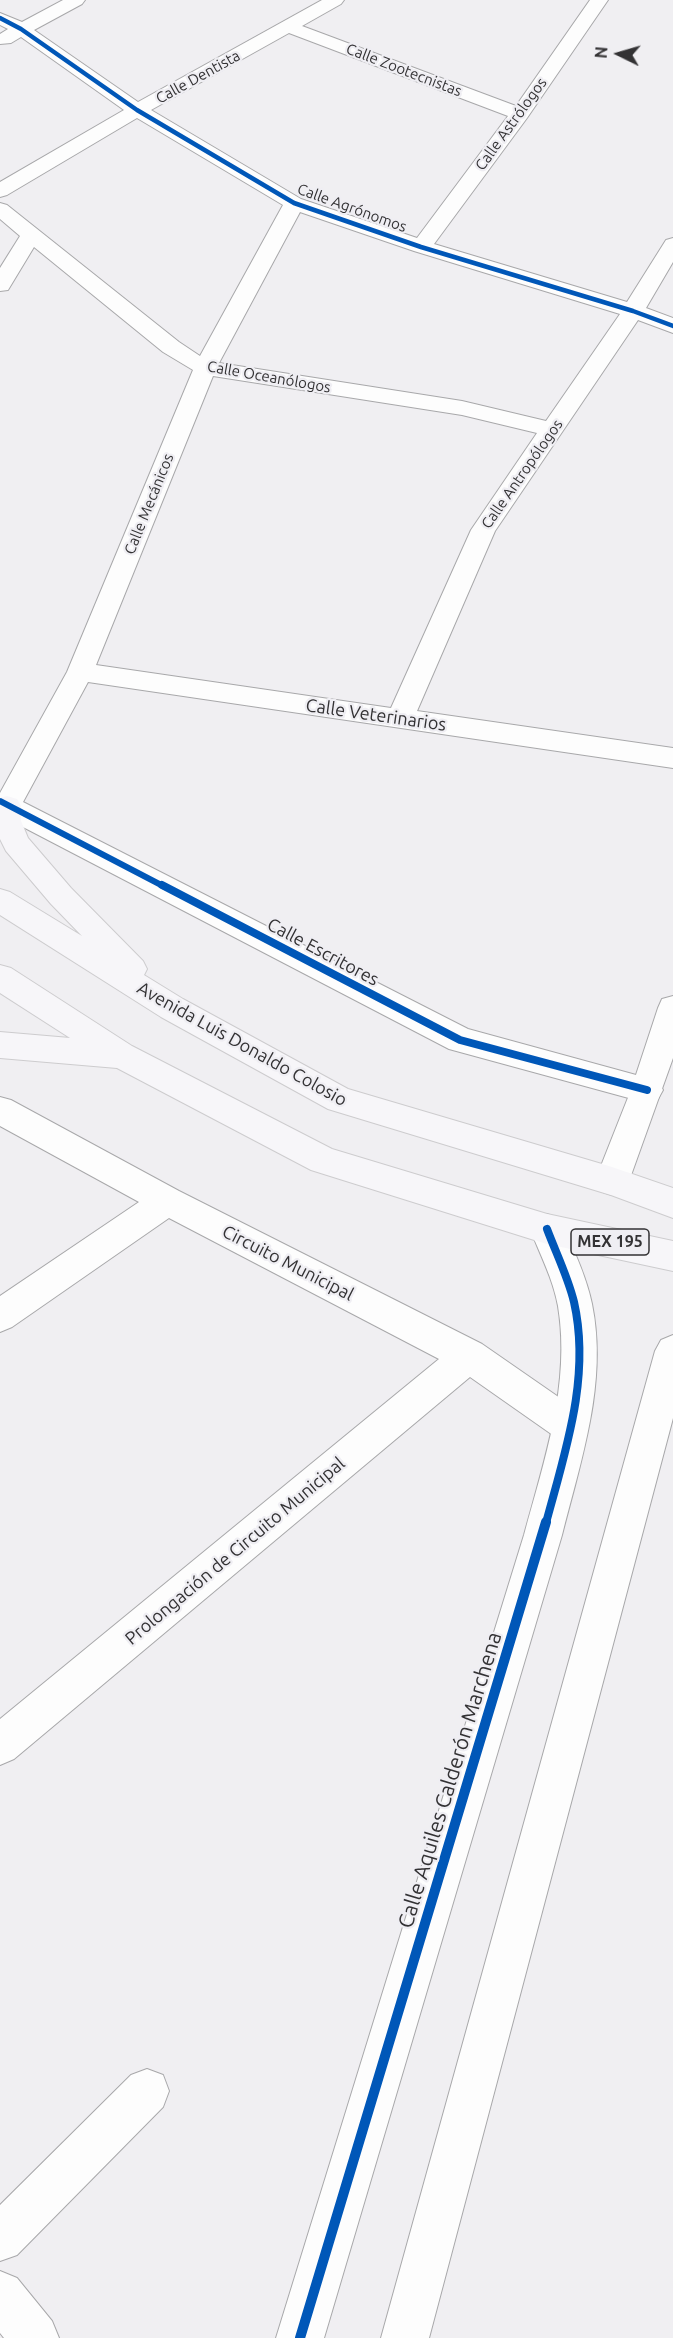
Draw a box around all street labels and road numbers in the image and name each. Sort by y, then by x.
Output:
street label: Calle Zootecnistas [344,40,464,100]
street label: Calle Dentista [153,46,243,108]
street label: Calle Astrólogos [471,74,551,174]
street label: Calle Agrónomos [295,180,409,236]
street label: Calle Oceanólogos [206,357,332,397]
street label: Calle Antropólogos [478,416,566,532]
street label: Calle Mecánicos [121,451,177,557]
street label: Calle Veterinarios [304,694,448,736]
street label: Calle Escritores [263,914,383,990]
street label: Avenida Luis Donaldo Colosio [133,977,351,1111]
street label: Circuito Municipal [219,1221,357,1305]
road number: MEX 195 [571,1229,649,1255]
street label: Prolongación de Circuito Municipal [121,1453,349,1649]
street label: Calle Aquiles Calderón Marchena [393,1629,507,1931]

